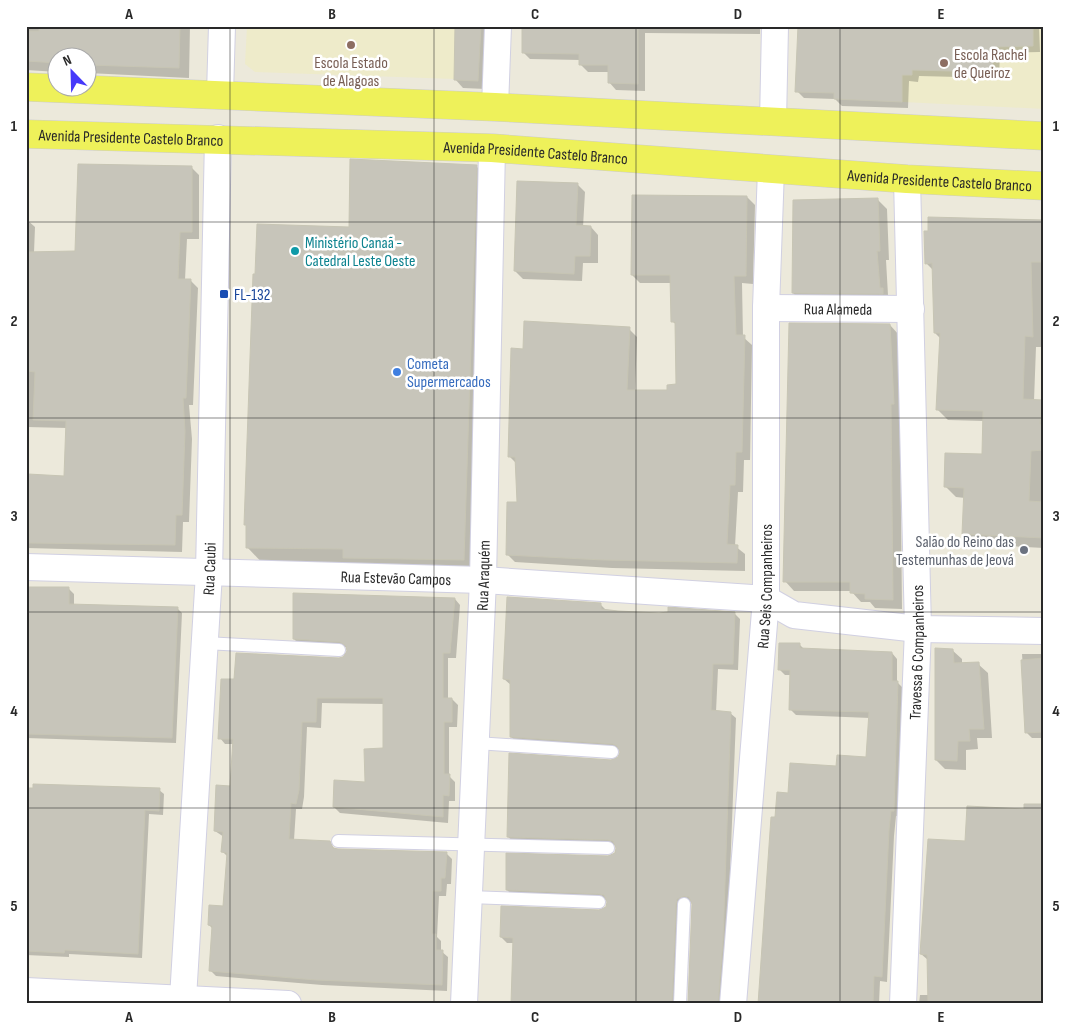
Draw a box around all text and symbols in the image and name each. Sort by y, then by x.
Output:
text: A [124,5,133,24]
text: B [328,5,336,24]
text: C [531,5,539,24]
text: D [734,5,742,24]
text: E [938,5,945,24]
marker: Escola Estado de Alagoas [345,39,357,51]
place label: Escola Rachel de Queiroz [954,46,1027,83]
north arrow [48,48,98,98]
text: N [60,51,74,70]
place label: Escola Estado de Alagoas [314,54,388,91]
marker: Escola Rachel de Queiroz [938,57,950,69]
text: 1 [11,117,18,136]
text: 1 [1053,117,1060,136]
street label: Avenida Presidente Castelo Branco [37,126,224,151]
street label: Avenida Presidente Castelo Branco [442,139,628,169]
street label: Avenida Presidente Castelo Branco [846,166,1032,196]
place label: Ministério Canaã - Catedral Leste Oeste [305,234,415,271]
marker: Ministério Canaã - Catedral Leste Oeste [289,245,301,257]
place label: FL-132 [234,286,270,305]
marker: FL-132 [218,288,230,300]
street label: Rua Alameda [804,300,872,320]
text: 2 [10,312,18,331]
text: 2 [1052,312,1060,331]
place label: Cometa Supermercados [407,355,491,392]
marker: Cometa Supermercados [391,366,403,378]
text: 3 [10,507,18,526]
text: 3 [1052,507,1060,526]
street label: Rua Seis Companheiros [754,524,777,649]
place label: Salão do Reino das Testemunhas de Jeová [896,533,1014,570]
street label: Rua Araquém [474,540,495,611]
street label: Rua Caubi [200,542,221,596]
marker: Salão do Reino das Testemunhas de Jeová [1018,544,1030,556]
street label: Rua Estevão Campos [340,568,452,590]
street label: Travessa 6 Companheiros [906,584,929,720]
text: 4 [10,702,18,721]
text: 4 [1052,702,1060,721]
text: 5 [10,897,18,916]
text: 5 [1052,897,1060,916]
text: A [124,1008,133,1027]
text: B [328,1008,336,1027]
text: C [531,1008,539,1027]
text: D [734,1008,742,1027]
text: E [938,1008,945,1027]

